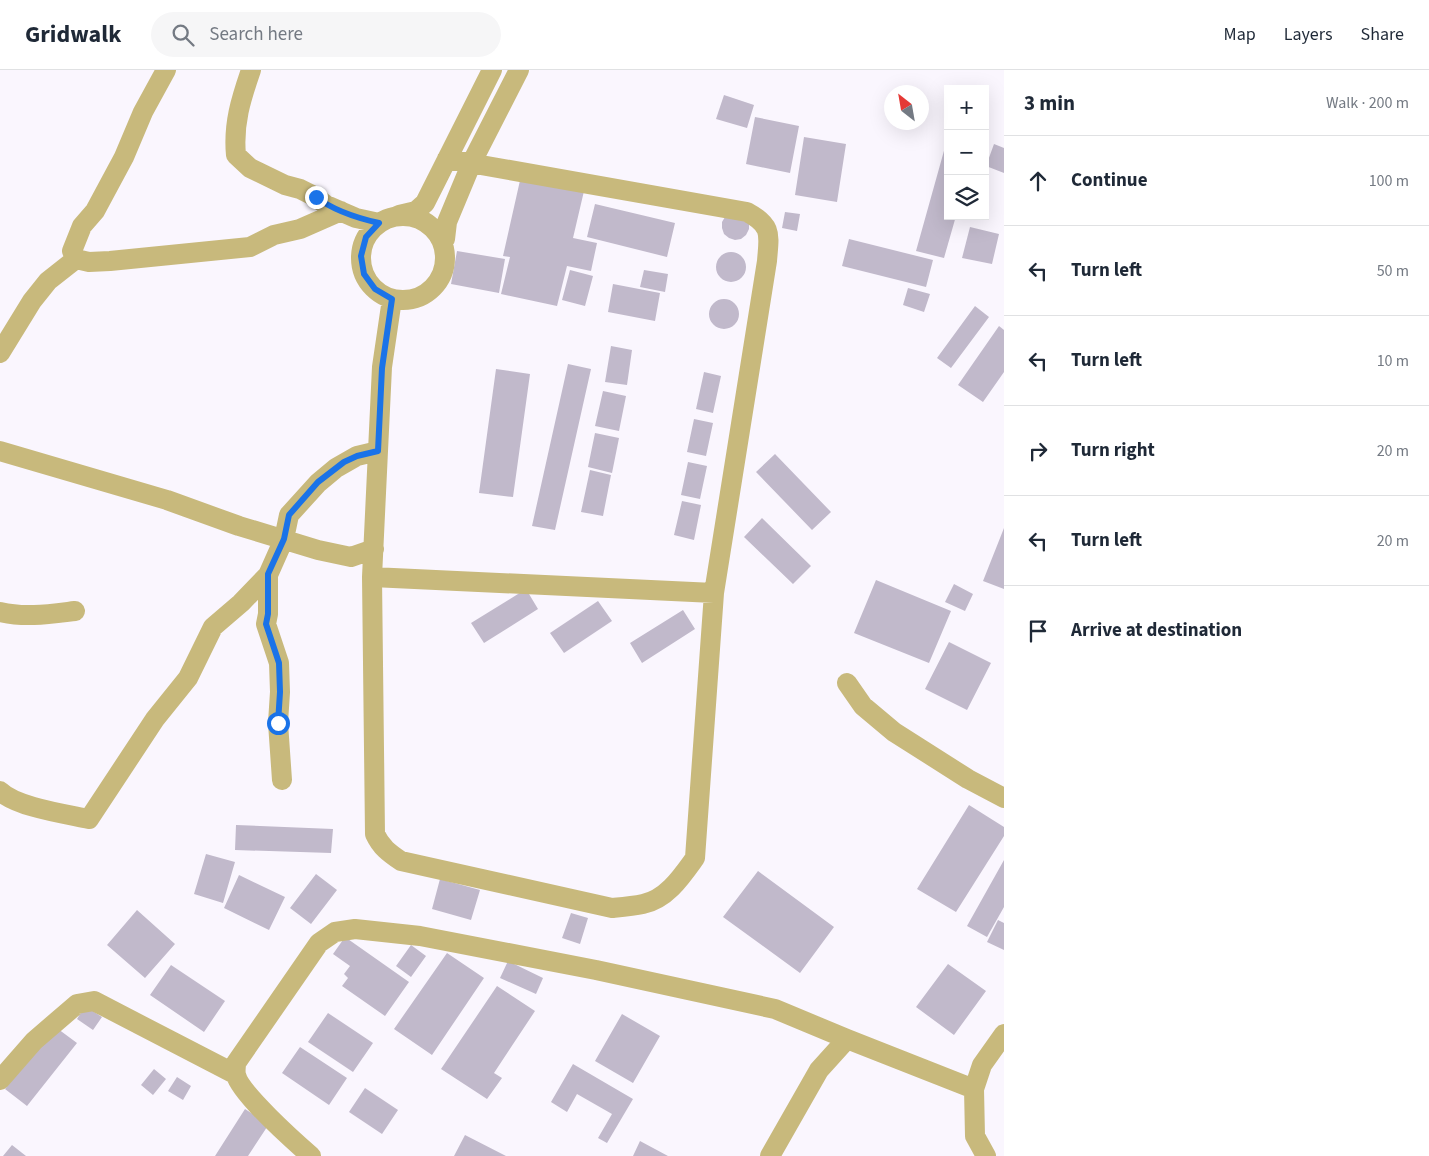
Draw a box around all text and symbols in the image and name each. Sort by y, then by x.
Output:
search box [151,12,501,57]
text: Gridwalk [25,17,121,52]
icon: search [169,21,197,49]
text: Search here [209,21,303,48]
text: Map [1224,22,1256,47]
text: Layers [1284,22,1333,47]
text: Share [1361,22,1404,47]
north arrow [884,85,929,130]
map controls [944,85,989,220]
button: + [944,85,989,130]
text: 3 min [1024,88,1075,118]
text: Walk · 200 m [1326,92,1409,114]
button: − [944,130,989,175]
icon: ahead [1024,167,1052,195]
text: Continue [1071,167,1148,194]
text: 100 m [1369,170,1409,192]
button: layers [944,175,989,220]
route end [305,186,328,209]
icon: left [1024,257,1052,285]
text: Turn left [1071,257,1142,284]
text: 50 m [1377,260,1409,282]
icon: left [1024,347,1052,375]
text: Turn left [1071,347,1142,374]
text: 10 m [1377,350,1409,372]
icon: right [1024,437,1052,465]
text: Turn right [1071,437,1155,464]
text: 20 m [1377,440,1409,462]
icon: left [1024,527,1052,555]
text: Turn left [1071,527,1142,554]
text: 20 m [1377,530,1409,552]
icon: arrive [1024,617,1052,645]
text: Arrive at destination [1071,617,1242,644]
route start [267,712,290,735]

